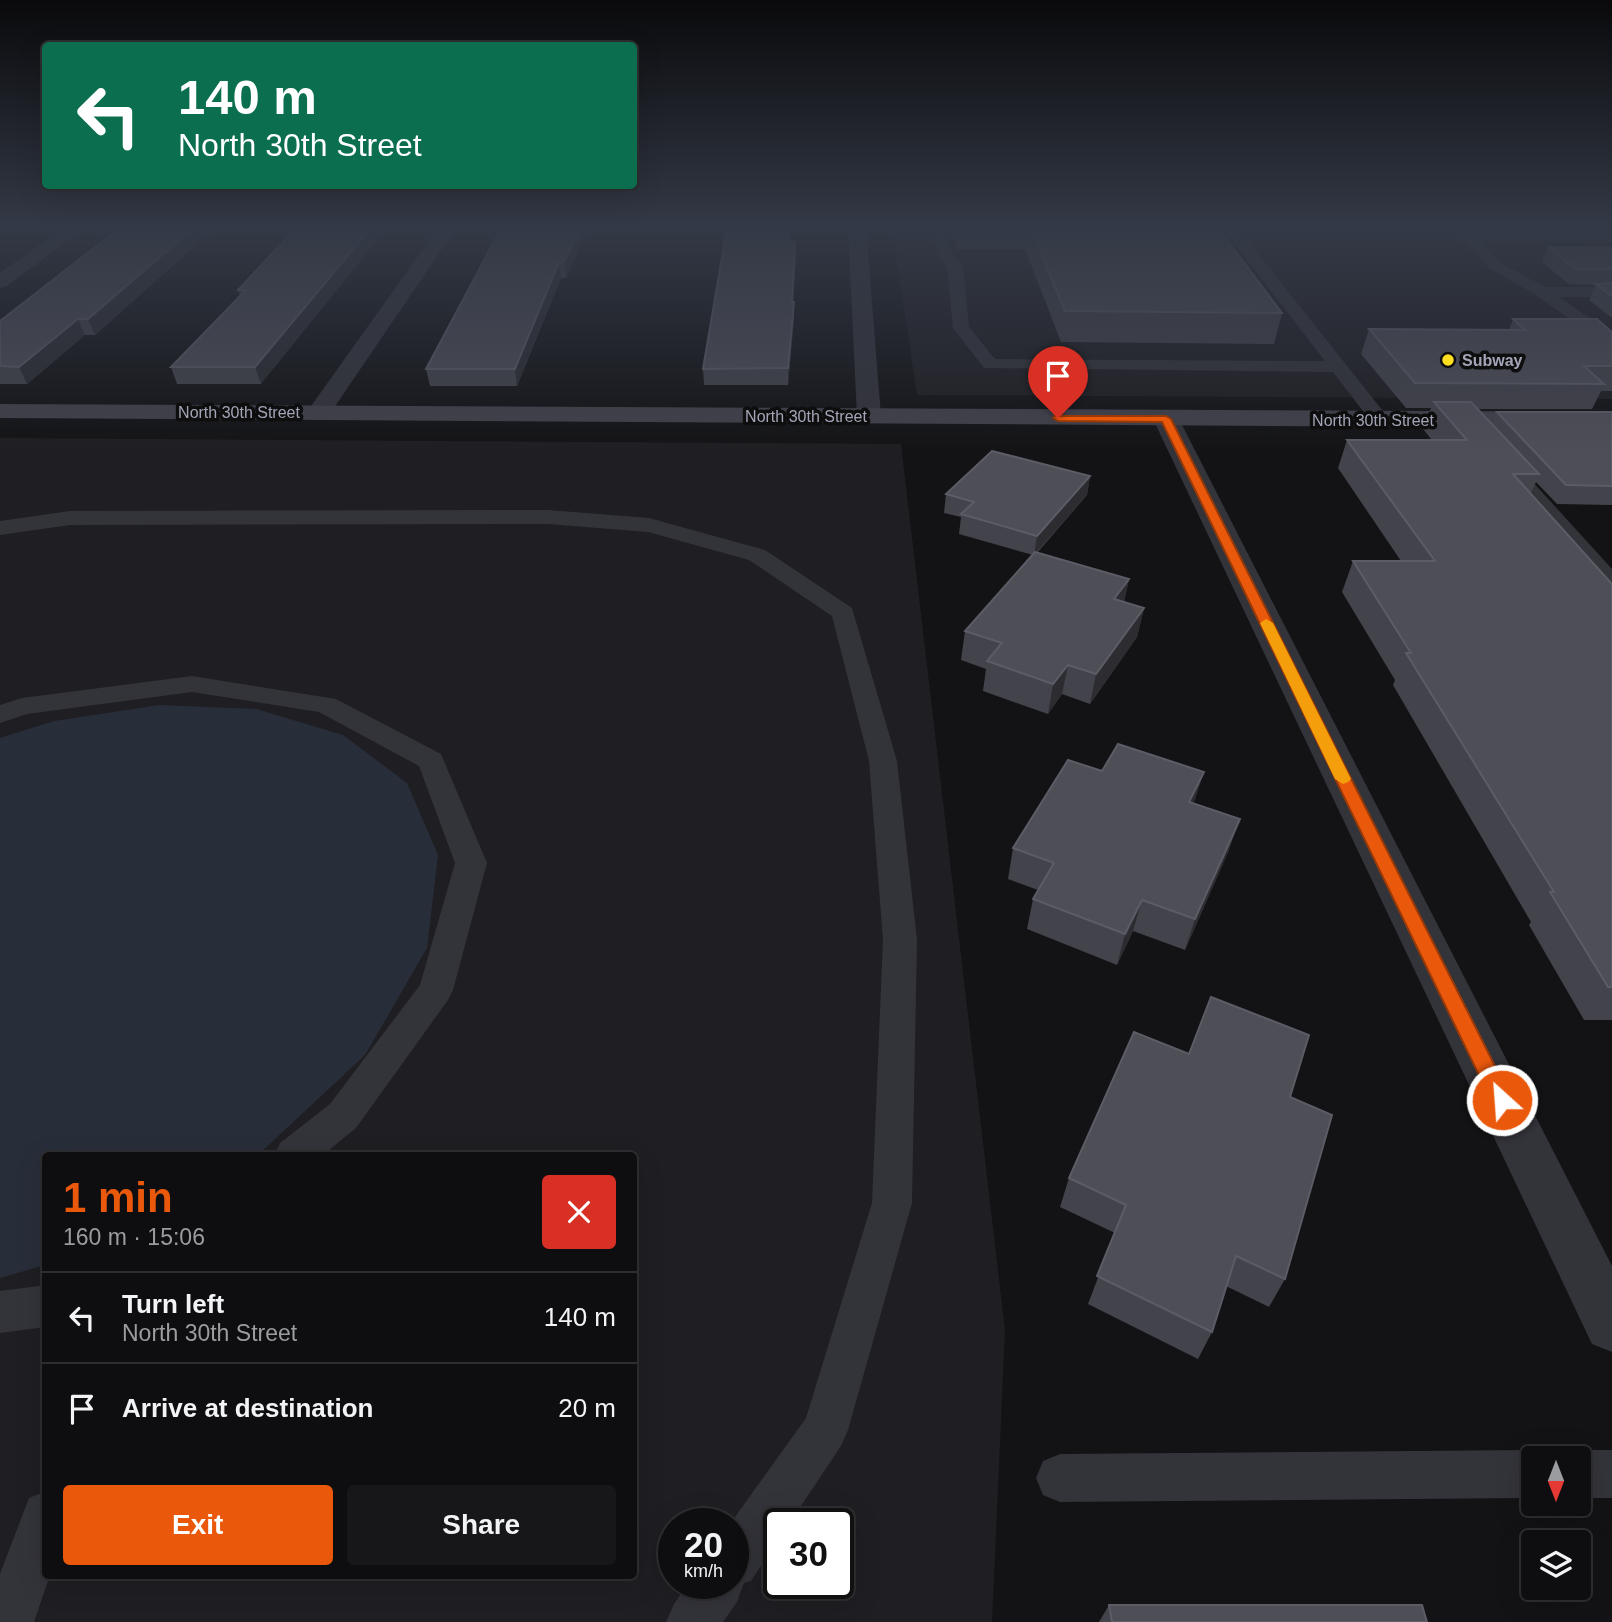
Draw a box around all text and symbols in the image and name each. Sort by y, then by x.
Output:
icon: left [63,70,154,161]
text: 140 m [178,70,317,124]
text: North 30th Street [178,127,422,163]
pin [1028,346,1088,418]
marker: Subway [1440,352,1456,368]
place label: Subway [1462,352,1523,369]
icon: arrive [1039,357,1077,395]
street label: North 30th Street [178,404,300,421]
street label: North 30th Street [745,408,867,425]
street label: North 30th Street [1312,412,1434,429]
position arrow [1465,1063,1539,1137]
text: 1 min [63,1174,173,1221]
button: close [542,1175,616,1249]
text: 160 m · 15:06 [63,1224,205,1250]
text: Turn left [122,1289,224,1319]
icon: left [63,1299,101,1337]
text: 140 m [544,1302,616,1332]
text: North 30th Street [122,1320,297,1346]
icon: arrive [63,1390,101,1428]
text: Arrive at destination [122,1393,373,1423]
text: 20 m [558,1393,616,1423]
north arrow [1521,1446,1591,1516]
map controls [1521,1446,1591,1600]
button: Exit [63,1485,333,1565]
button: Share [347,1485,616,1565]
speed limit sign: 30 [763,1508,854,1599]
text: 20 [684,1525,723,1564]
button: layers [1521,1530,1591,1600]
text: km/h [684,1561,723,1581]

